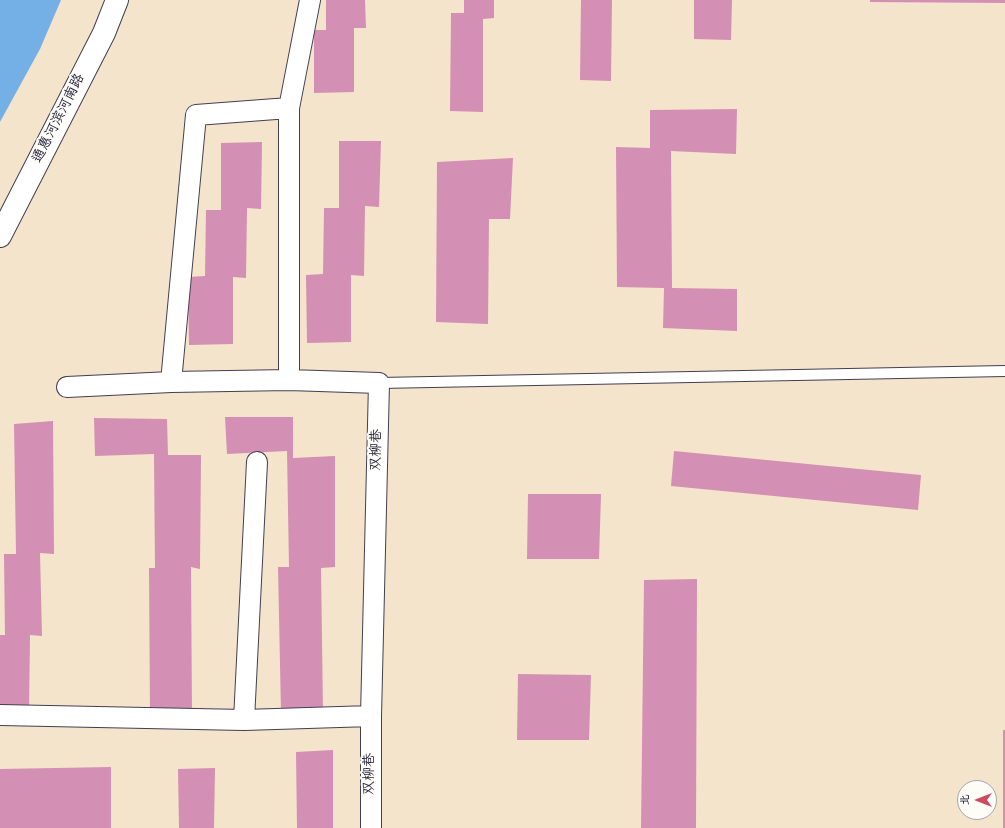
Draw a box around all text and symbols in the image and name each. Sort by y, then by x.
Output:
street label: 通惠河滨河南路 [30,72,90,166]
street label: 双柳巷 [369,429,387,471]
street label: 双柳巷 [363,753,379,795]
north arrow [957,780,997,820]
text: 北 [958,795,974,806]

